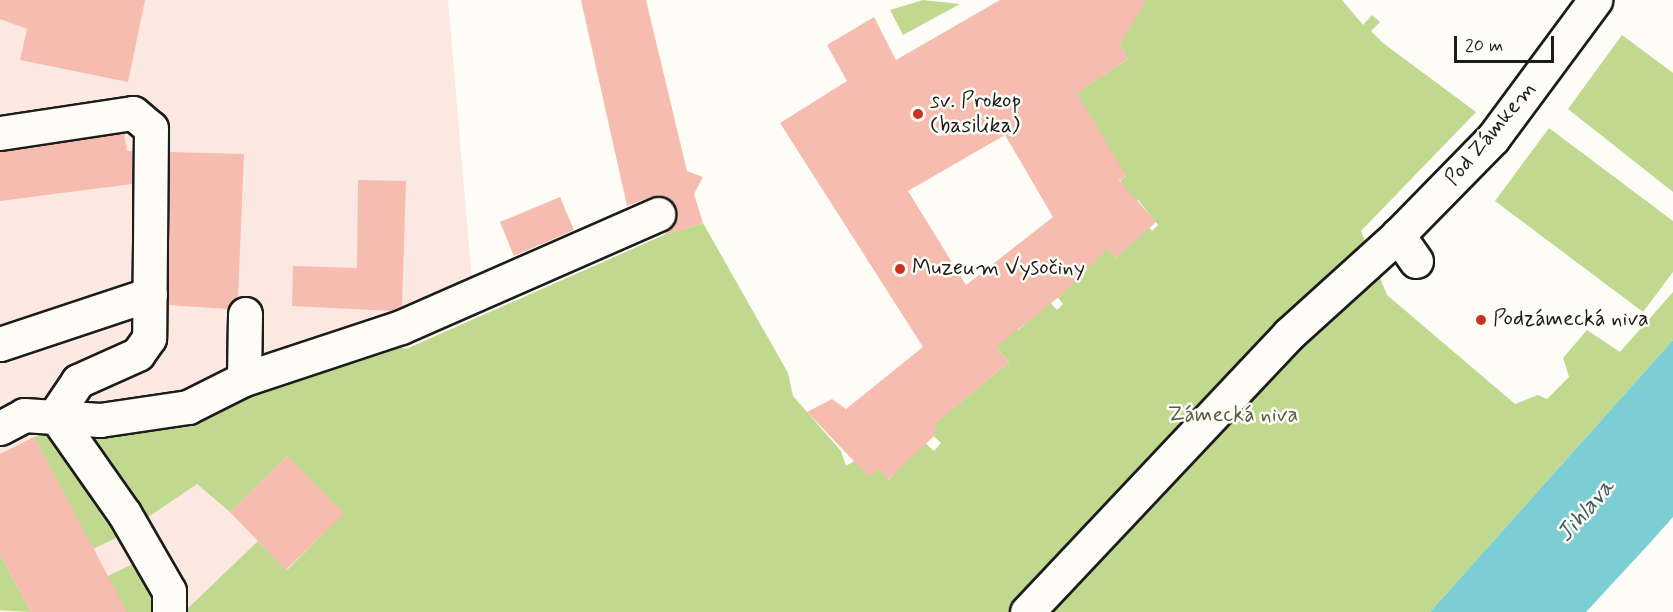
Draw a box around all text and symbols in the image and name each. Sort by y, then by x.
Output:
scale bar [1457,24,1558,62]
text: 20 m [1465,34,1503,58]
street label: Pod Zámkem [1440,76,1542,192]
place label: sv. Prokop (basilika) [930,88,1021,140]
marker: sv. Prokop (basilika) [911,107,925,121]
place label: Muzeum Vysočiny [912,256,1085,282]
marker: Muzeum Vysočiny [893,262,907,276]
place label: Podzámecká niva [1493,307,1649,333]
marker: Podzámecká niva [1474,313,1488,327]
park label: Zámecká niva [1168,403,1298,429]
water label: Jihlava [1551,474,1621,548]

